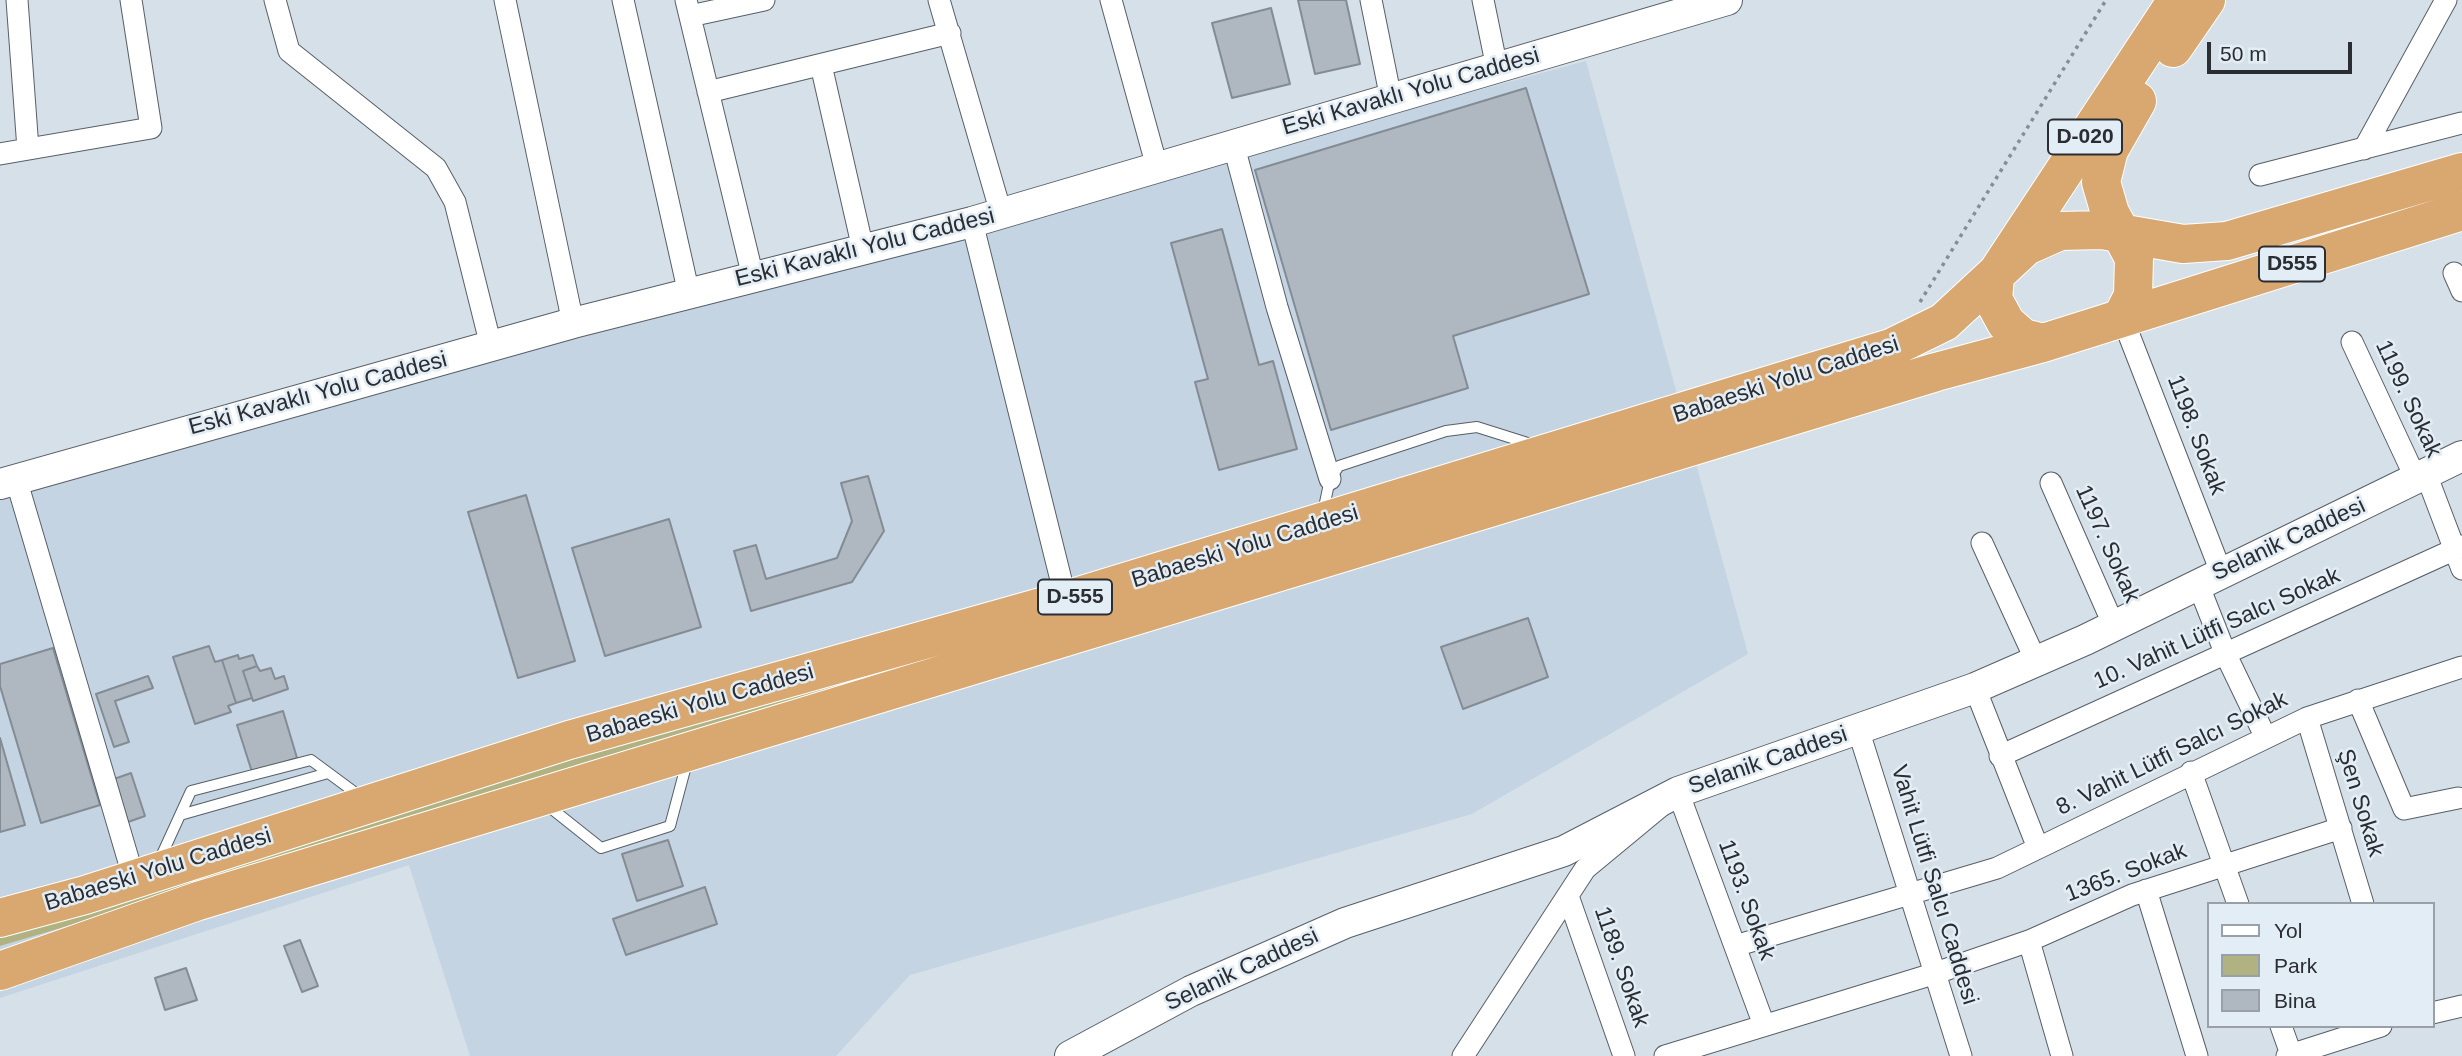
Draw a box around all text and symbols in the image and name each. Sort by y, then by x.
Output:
scale bar [2210,28,2355,72]
street label: Eski Kavaklı Yolu Caddesi [1279,42,1543,142]
text: 50 m [2220,42,2267,65]
road number: D-020 [2048,120,2122,154]
street label: Eski Kavaklı Yolu Caddesi [732,202,998,294]
road number: D555 [2259,246,2325,282]
street label: Babaeski Yolu Caddesi [1670,330,1902,430]
street label: 1199. Sokak [2369,336,2447,462]
street label: Eski Kavaklı Yolu Caddesi [186,346,450,442]
street label: 1198. Sokak [2161,371,2231,499]
street label: 1197. Sokak [2069,481,2145,607]
street label: Selanik Caddesi [2208,492,2370,588]
street label: Babaeski Yolu Caddesi [1128,499,1362,595]
street label: 10. Vahit Lütfi Salcı Sokak [2090,562,2344,696]
road number: D-555 [1038,580,1112,614]
street label: Babaeski Yolu Caddesi [583,658,817,750]
street label: 8. Vahit Lütfi Salcı Sokak [2052,686,2292,822]
street label: Selanik Caddesi [1685,721,1851,801]
street label: Şen Sokak [2331,746,2389,860]
street label: Vahit Lütfi Salcı Caddesi [1884,762,1984,1008]
street label: Babaeski Yolu Caddesi [41,822,275,918]
street label: 1193. Sokak [1711,836,1781,964]
street label: 1365. Sokak [2061,837,2191,909]
legend [2206,902,2434,1028]
street label: 1189. Sokak [1587,903,1655,1031]
text: Yol [2274,919,2302,942]
street label: Selanik Caddesi [1161,922,1323,1018]
text: Park [2274,954,2317,977]
text: Bina [2274,989,2316,1012]

